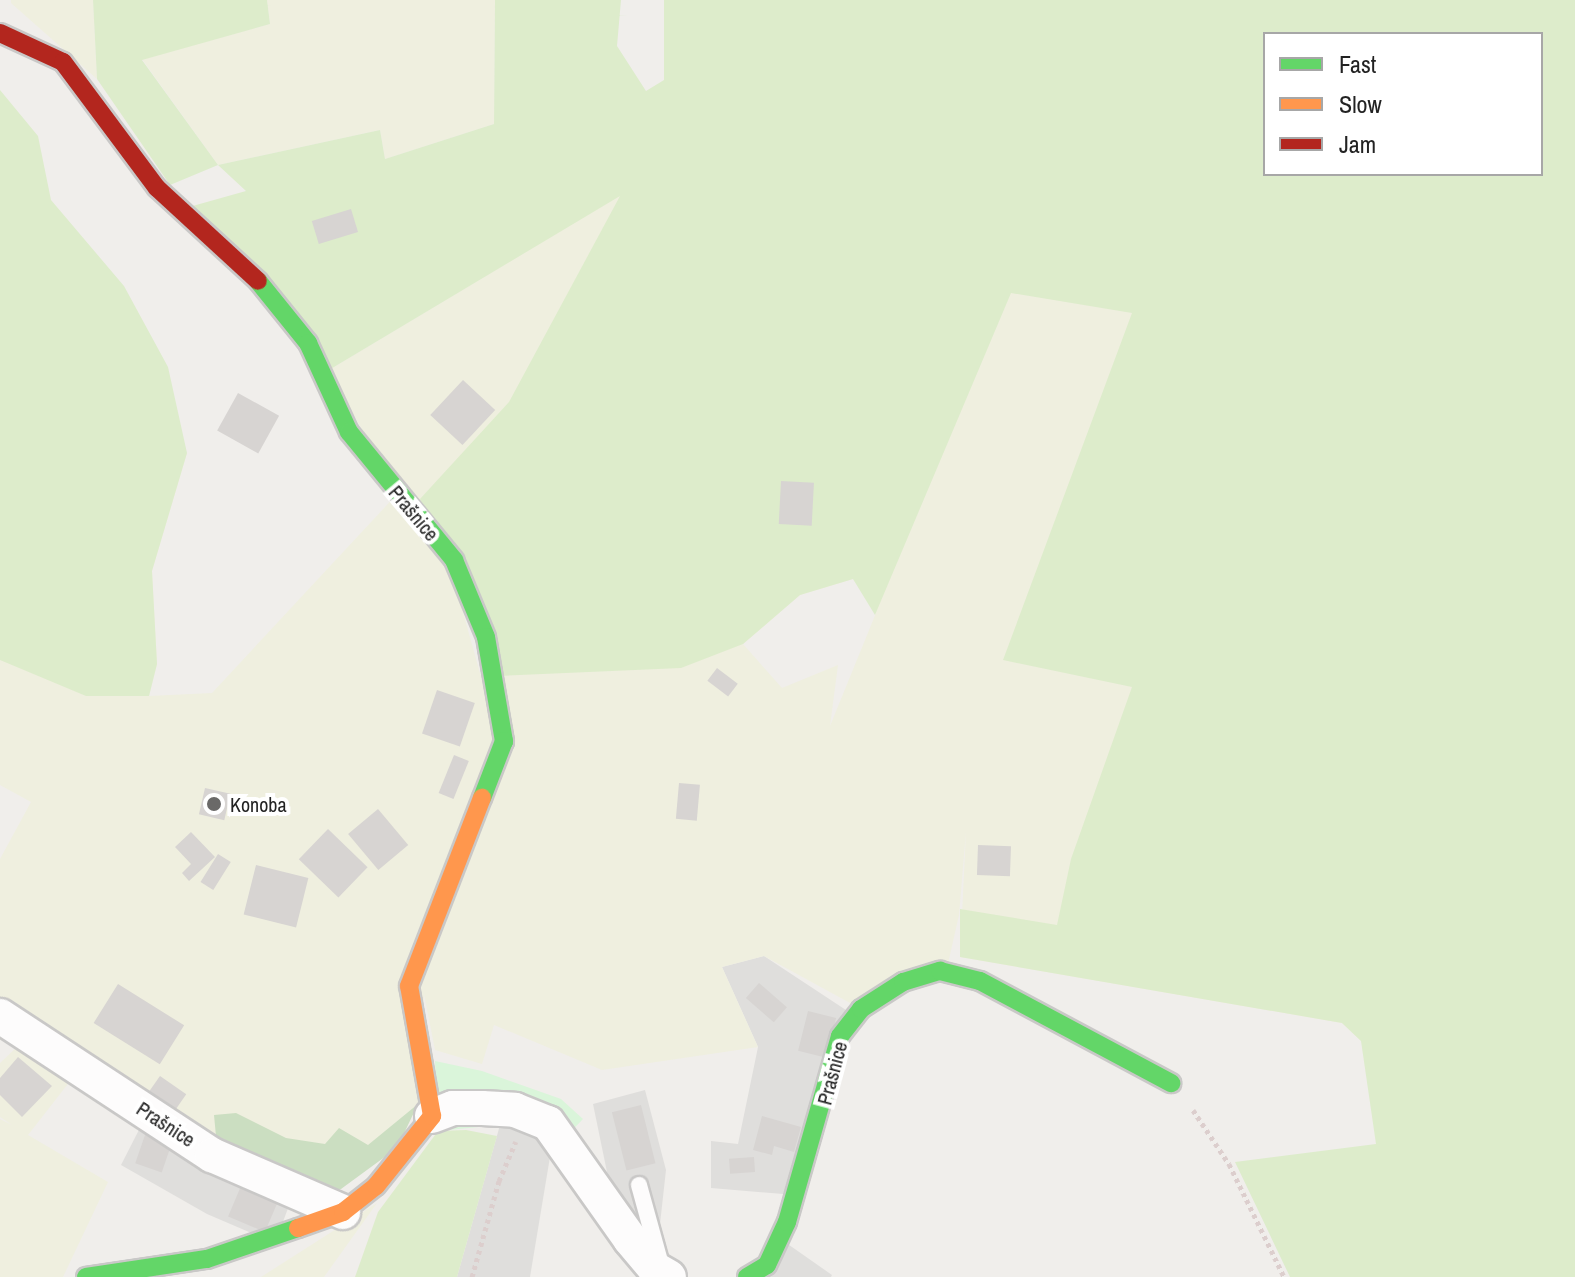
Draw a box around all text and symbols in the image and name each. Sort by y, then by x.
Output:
legend [1263,32,1543,176]
text: Fast [1339,48,1376,80]
text: Slow [1339,88,1382,120]
text: Jam [1339,128,1376,160]
street label: Prašnice [384,480,444,546]
place label: Konoba [230,792,287,816]
marker: Konoba [205,795,223,813]
street label: Prašnice [812,1039,852,1107]
street label: Prašnice [132,1096,200,1152]

